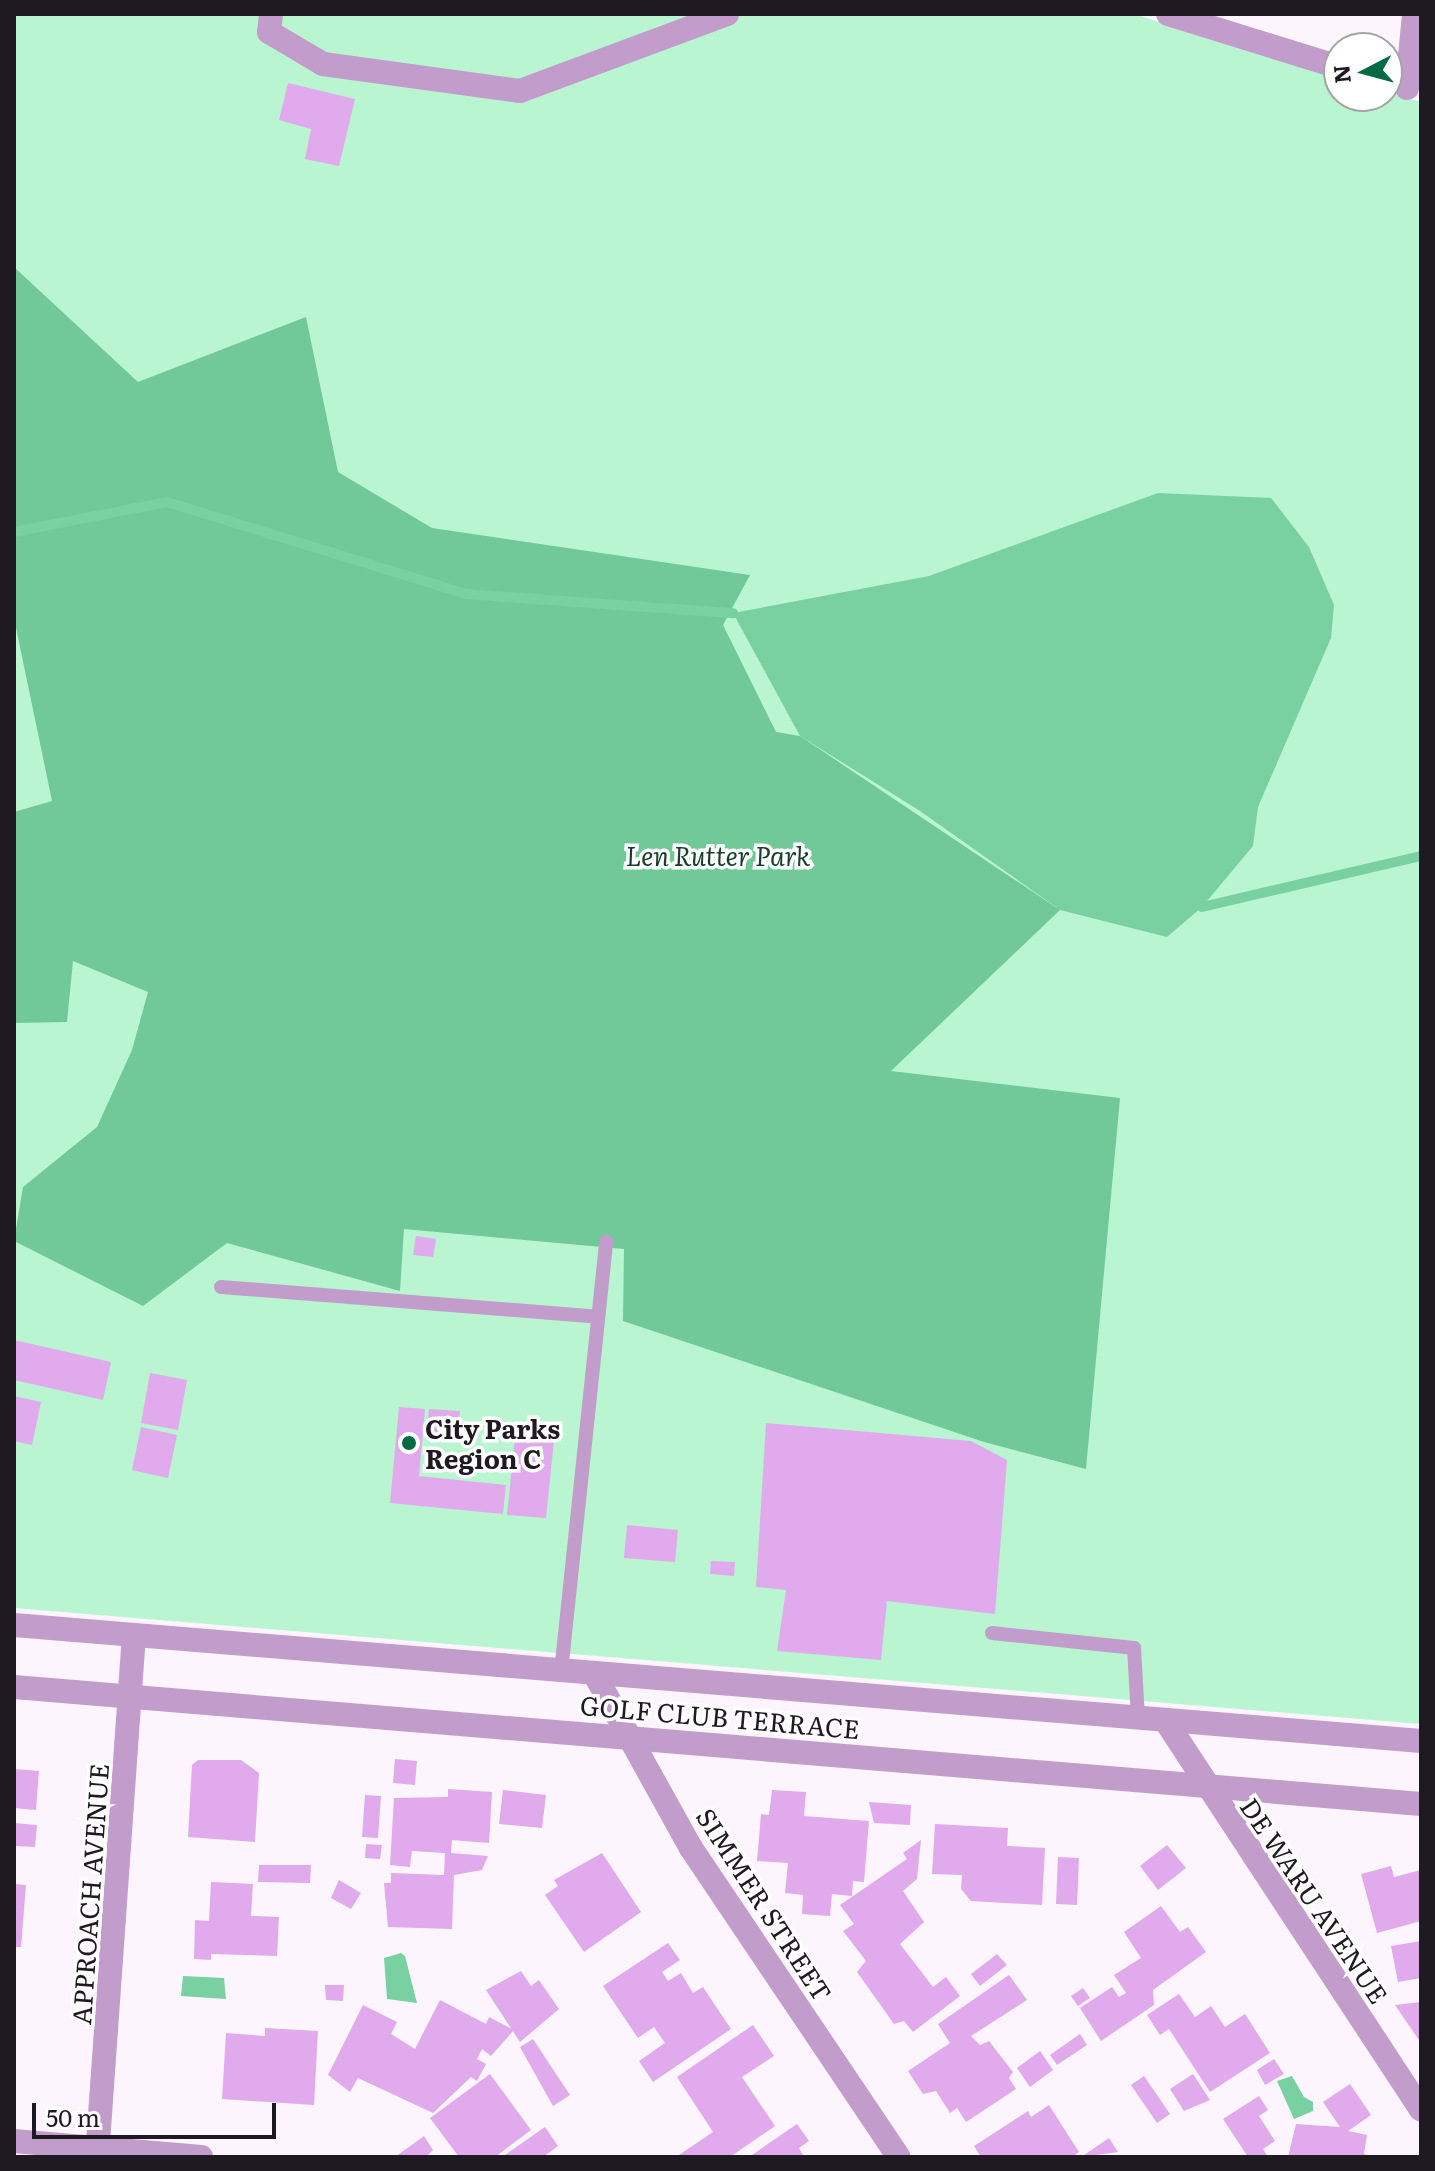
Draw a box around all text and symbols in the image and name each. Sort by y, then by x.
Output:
north arrow [1323,32,1403,112]
text: N [1323,63,1358,85]
park label: Len Rutter Park [626,839,810,871]
place label: City Parks Region C [425,1412,560,1474]
marker: City Parks Region C [400,1434,418,1452]
street label: GOLF CLUB TERRACE [579,1688,861,1744]
street label: APPROACH AVENUE [64,1762,114,2026]
street label: DE WARU AVENUE [1235,1791,1395,2009]
street label: SIMMER STREET [691,1802,839,2006]
scale bar [36,2087,280,2137]
text: 50 m [46,2099,100,2134]

